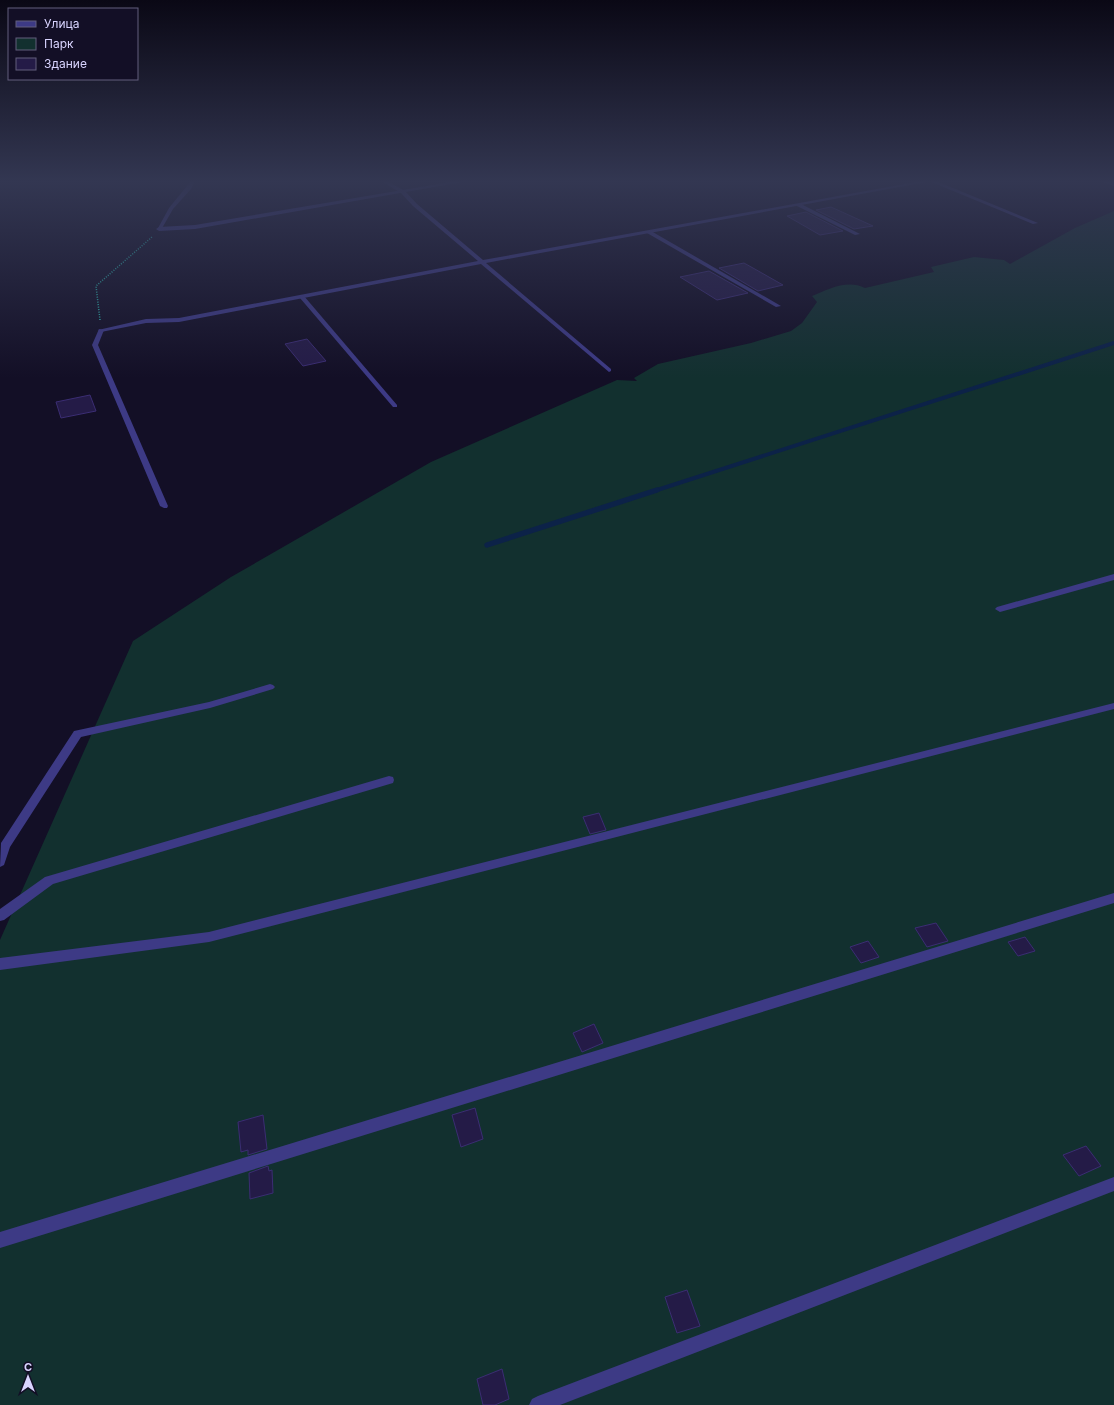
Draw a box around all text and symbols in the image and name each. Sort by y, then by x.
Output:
legend [8,8,138,80]
text: Улица [44,16,79,31]
text: Парк [44,36,74,51]
text: Здание [44,56,87,71]
north arrow [8,1357,48,1397]
text: С [24,1360,32,1374]

